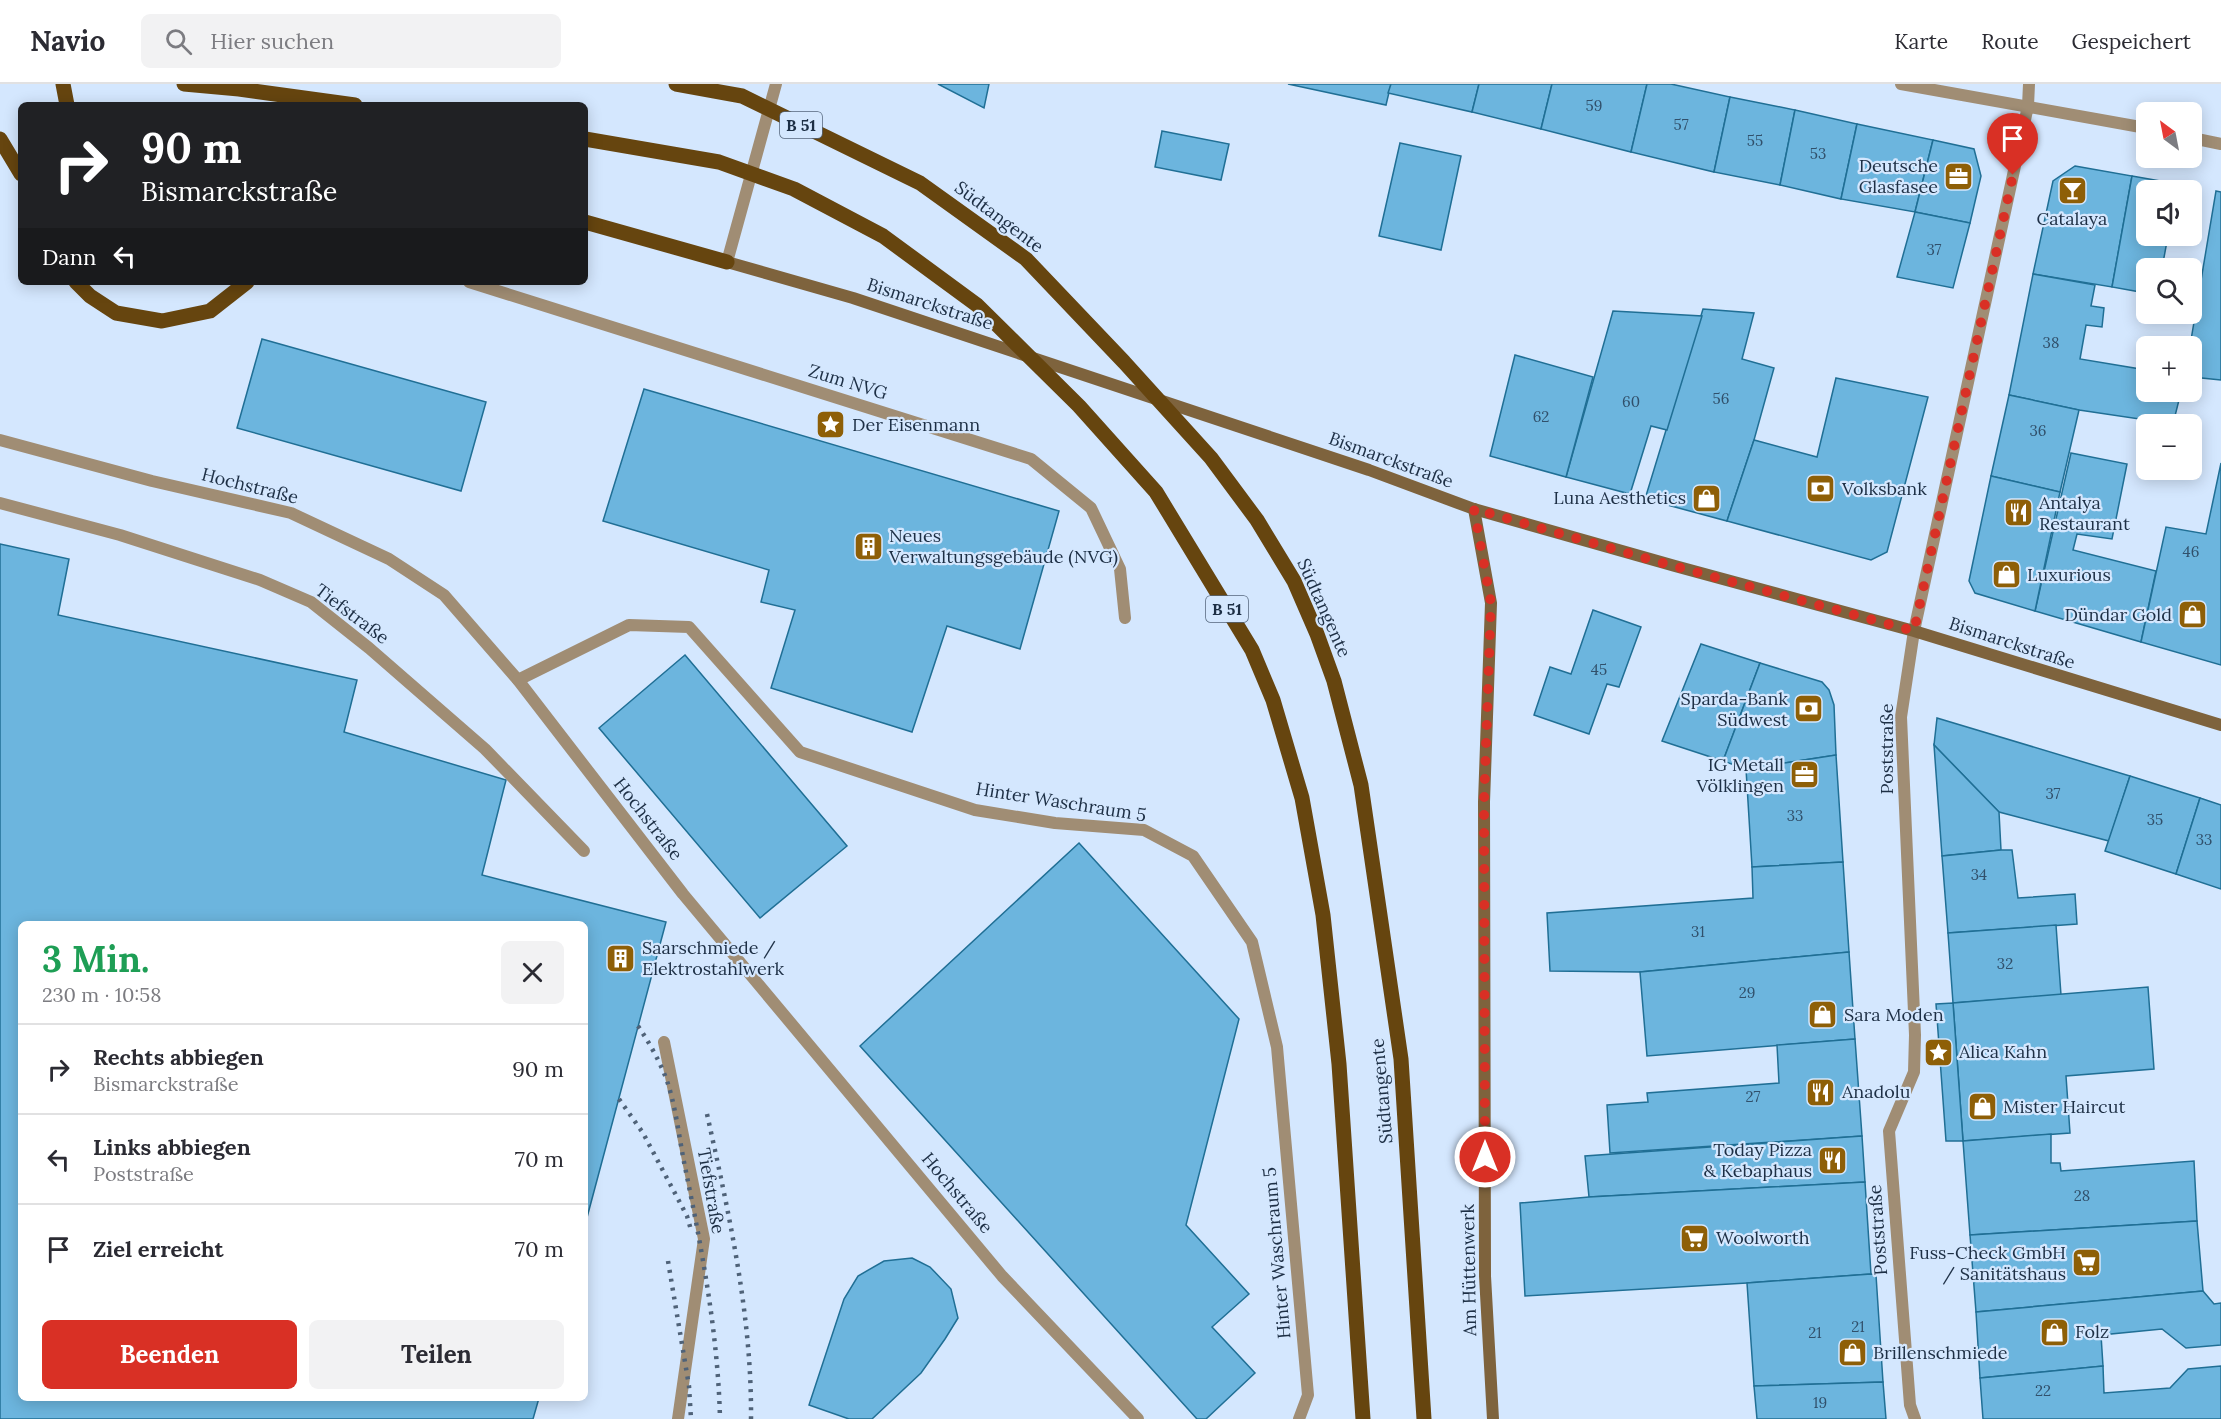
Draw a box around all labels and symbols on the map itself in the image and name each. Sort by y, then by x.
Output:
house number: 59 [1586,96,1602,115]
north arrow [2136,102,2202,168]
road number: B 51 [780,112,822,138]
pin [1987,113,2038,175]
house number: 57 [1673,115,1689,134]
house number: 55 [1747,131,1763,150]
house number: 53 [1810,144,1826,163]
place label: Deutsche Glasfasee [1859,154,1938,198]
office icon: Deutsche Glasfasee [1943,160,1975,192]
bar icon: Catalaya [2056,174,2088,206]
street label: Südtangente [950,176,1049,258]
place label: Catalaya [2037,207,2107,230]
house number: 37 [1927,240,1942,259]
street label: Bismarckstraße [864,272,996,335]
house number: 38 [2043,333,2059,352]
street label: Zum NVG [806,359,891,405]
house number: 56 [1713,389,1729,408]
house number: 60 [1622,392,1640,411]
house number: 62 [1533,407,1549,426]
place icon: Der Eisenmann [815,409,847,441]
place label: Der Eisenmann [852,413,980,436]
house number: 36 [2029,421,2047,440]
street label: Bismarckstraße [1326,426,1457,493]
street label: Hochstraße [199,462,301,509]
bank icon: Volksbank [1805,473,1837,505]
place label: Volksbank [1841,477,1927,500]
shop icon: Luna Aesthetics [1691,482,1723,514]
place label: Luna Aesthetics [1553,486,1686,509]
place label: Antalya Restaurant [2038,491,2130,535]
restaurant icon: Antalya Restaurant [2002,497,2034,529]
place label: Neues Verwaltungsgebäude (NVG) [888,524,1118,568]
building icon: Neues Verwaltungsgebäude (NVG) [852,530,884,562]
house number: 46 [2183,542,2199,561]
street label: Südtangente [1292,555,1357,661]
shop icon: Luxurious [1990,559,2022,591]
place label: Luxurious [2027,563,2111,586]
street label: Tiefstraße [311,578,394,649]
road number: B 51 [1206,596,1248,622]
shop icon: Dündar Gold [2177,599,2209,631]
place label: Dündar Gold [2064,603,2172,626]
street label: Bismarckstraße [1946,611,2078,674]
house number: 45 [1591,660,1607,679]
place label: Sparda-Bank Südwest [1681,687,1788,731]
bank icon: Sparda-Bank Südwest [1793,693,1825,725]
street label: Poststraße [1875,703,1898,794]
place label: IG Metall Völklingen [1695,753,1784,797]
office icon: IG Metall Völklingen [1789,759,1821,791]
street label: Hochstraße [609,773,688,865]
street label: Hinter Waschraum 5 [974,777,1148,826]
house number: 37 [2046,784,2061,803]
house number: 33 [1787,806,1803,825]
house number: 35 [2147,810,2163,829]
house number: 33 [2196,830,2212,849]
house number: 34 [1971,865,1987,884]
house number: 31 [1691,922,1705,941]
place label: Saarschmiede / Elektrostahlwerk [642,936,785,980]
building icon: Saarschmiede / Elektrostahlwerk [605,942,637,974]
house number: 32 [1997,954,2013,973]
house number: 29 [1739,983,1755,1002]
shop icon: Sara Moden [1807,999,1839,1031]
place label: Sara Moden [1844,1003,1944,1026]
place icon: Alica Kahn [1922,1036,1954,1068]
street label: Südtangente [1365,1037,1398,1145]
place label: Alica Kahn [1958,1040,2047,1063]
restaurant icon: Anadolu [1805,1076,1837,1108]
place label: Anadolu [1841,1080,1911,1103]
house number: 27 [1746,1087,1761,1106]
shop icon: Mister Haircut [1966,1091,1998,1123]
place label: Mister Haircut [2003,1095,2125,1118]
position arrow [1453,1125,1517,1189]
place label: Today Pizza & Kebaphaus [1703,1138,1812,1182]
restaurant icon: Today Pizza & Kebaphaus [1817,1144,1849,1176]
street label: Tiefstraße [693,1146,730,1236]
street label: Hochstraße [917,1147,998,1238]
street label: Hinter Waschraum 5 [1258,1166,1295,1340]
street label: Poststraße [1863,1184,1892,1276]
house number: 28 [2074,1186,2090,1205]
street label: Am Hüttenwerk [1456,1203,1481,1337]
supermarket icon: Woolworth [1679,1222,1711,1254]
place label: Woolworth [1716,1226,1810,1249]
place label: Fuss-Check GmbH / Sanitätshaus [1909,1241,2066,1285]
supermarket icon: Fuss-Check GmbH / Sanitätshaus [2071,1247,2103,1279]
shop icon: Folz [2038,1316,2070,1348]
house number: 21 [1851,1317,1865,1336]
place label: Folz [2075,1320,2109,1343]
house number: 21 [1808,1323,1822,1342]
shop icon: Brillenschmiede [1836,1337,1868,1369]
place label: Brillenschmiede [1873,1341,2008,1364]
house number: 22 [2035,1381,2051,1400]
house number: 19 [1813,1393,1827,1412]

